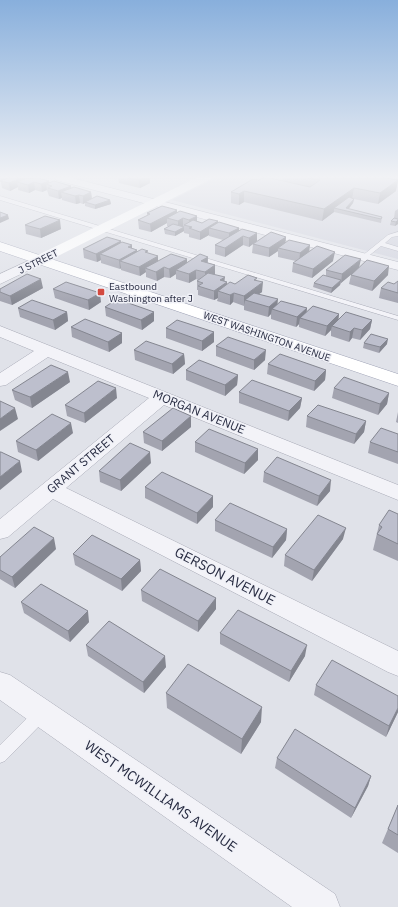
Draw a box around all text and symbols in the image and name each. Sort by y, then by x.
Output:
street label: J STREET [16,246,60,277]
place label: Eastbound Washington after J [109,280,193,305]
marker: Eastbound Washington after J [96,287,106,297]
street label: WEST WASHINGTON AVENUE [201,309,332,364]
street label: MORGAN AVENUE [151,386,248,437]
street label: GRANT STREET [44,431,118,496]
street label: GERSON AVENUE [172,543,278,609]
street label: WEST MCWILLIAMS AVENUE [81,736,241,856]

